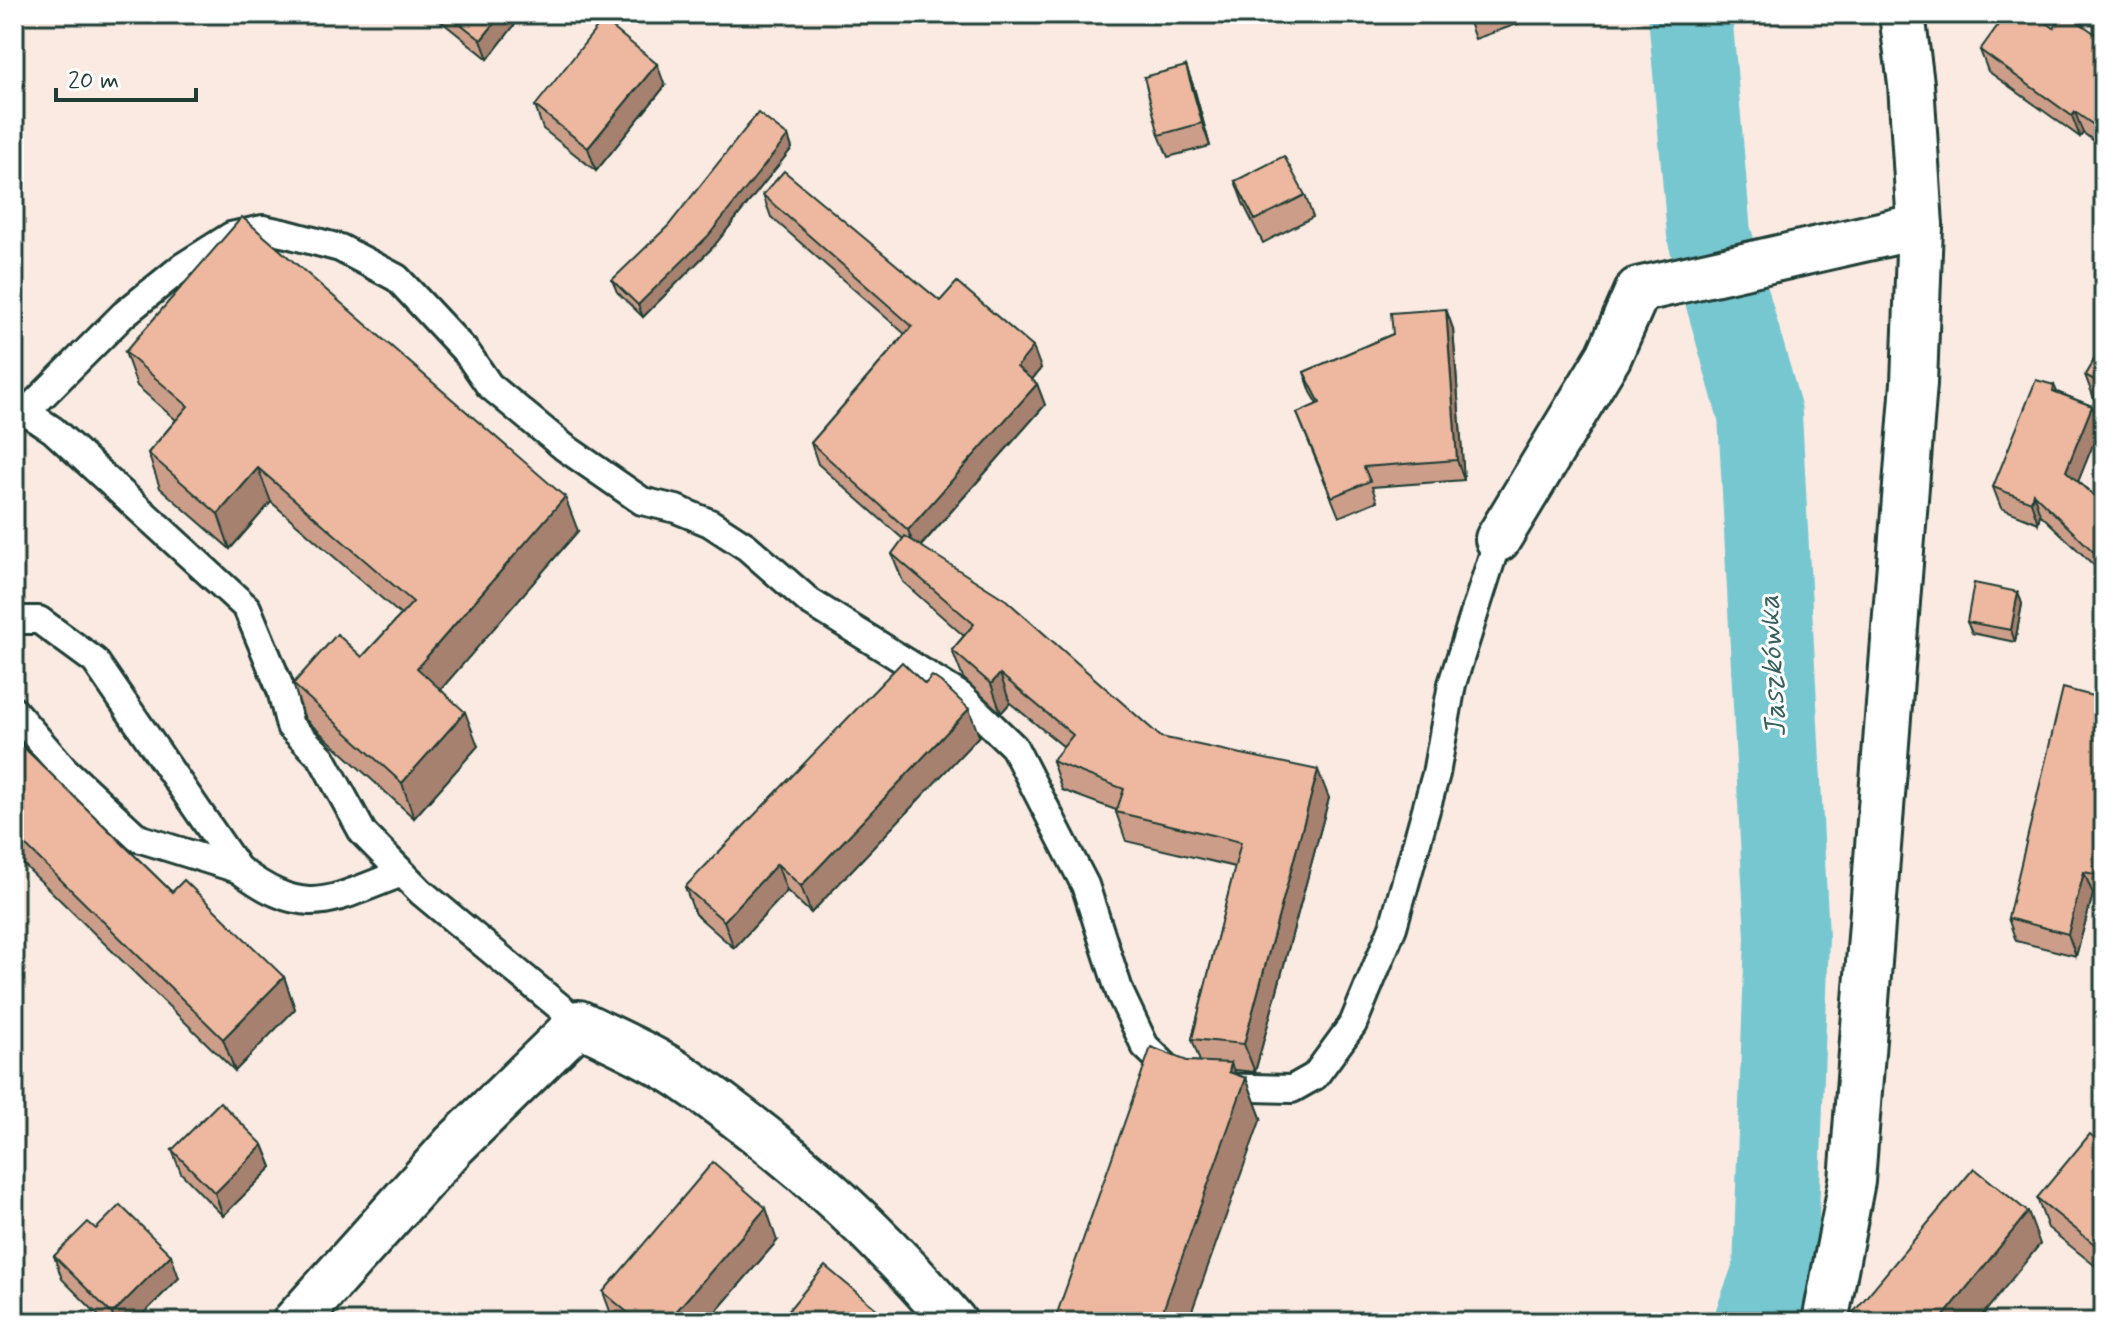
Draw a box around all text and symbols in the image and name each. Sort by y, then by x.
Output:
scale bar [56,52,196,102]
text: 20 m [68,66,119,97]
water label: Jaszkówka [1750,594,1796,738]

